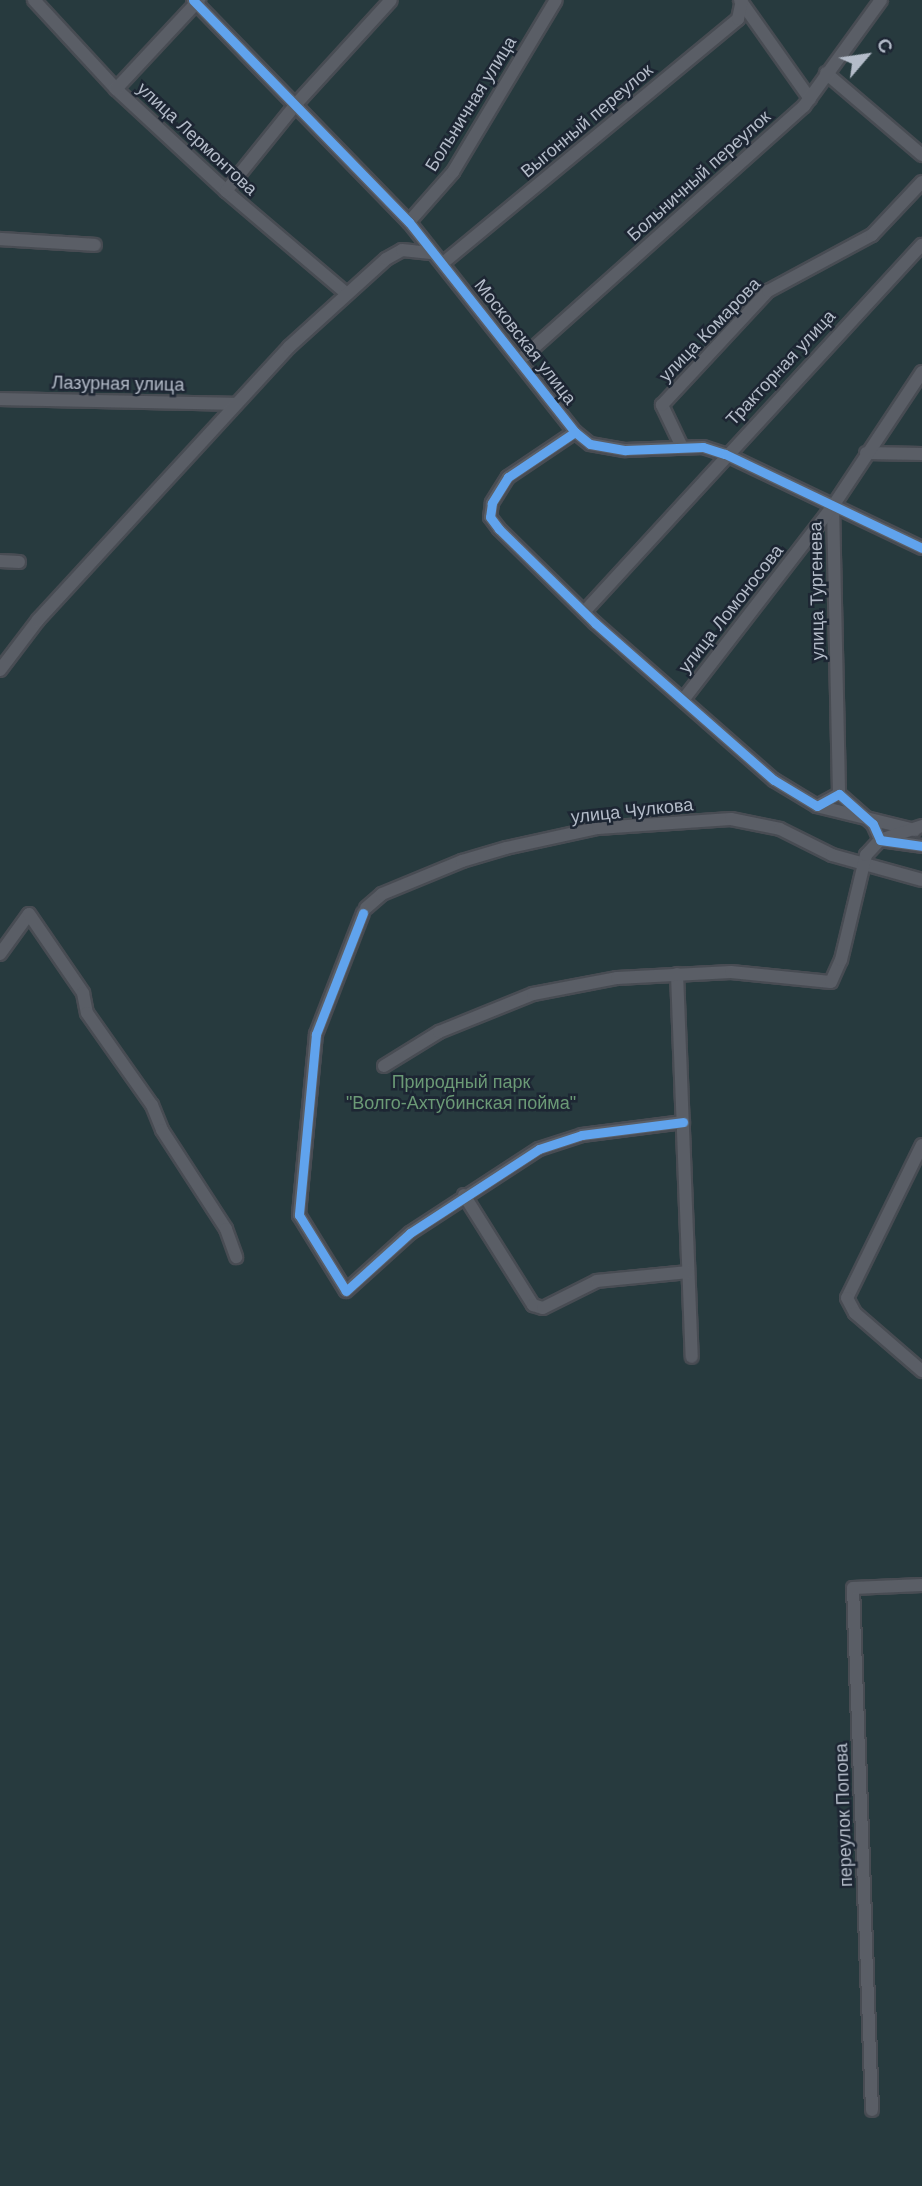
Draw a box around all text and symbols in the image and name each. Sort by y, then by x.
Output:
north arrow [831,21,901,91]
street label: Больничная улица [421,33,521,175]
text: С [872,34,897,57]
street label: Выгонный переулок [517,59,657,183]
street label: улица Лермонтова [133,78,261,200]
street label: Больничный переулок [623,106,775,246]
street label: улица Комарова [655,273,765,387]
street label: Московская улица [469,275,581,409]
street label: Тракторная улица [722,306,840,430]
street label: Лазурная улица [51,372,185,396]
street label: улица Тургенева [805,521,829,661]
street label: улица Ломоносова [674,540,788,678]
street label: улица Чулкова [570,794,694,828]
park label: Природный парк "Волго-Ахтубинская пойма" [346,1072,576,1114]
street label: переулок Попова [831,1743,857,1887]

